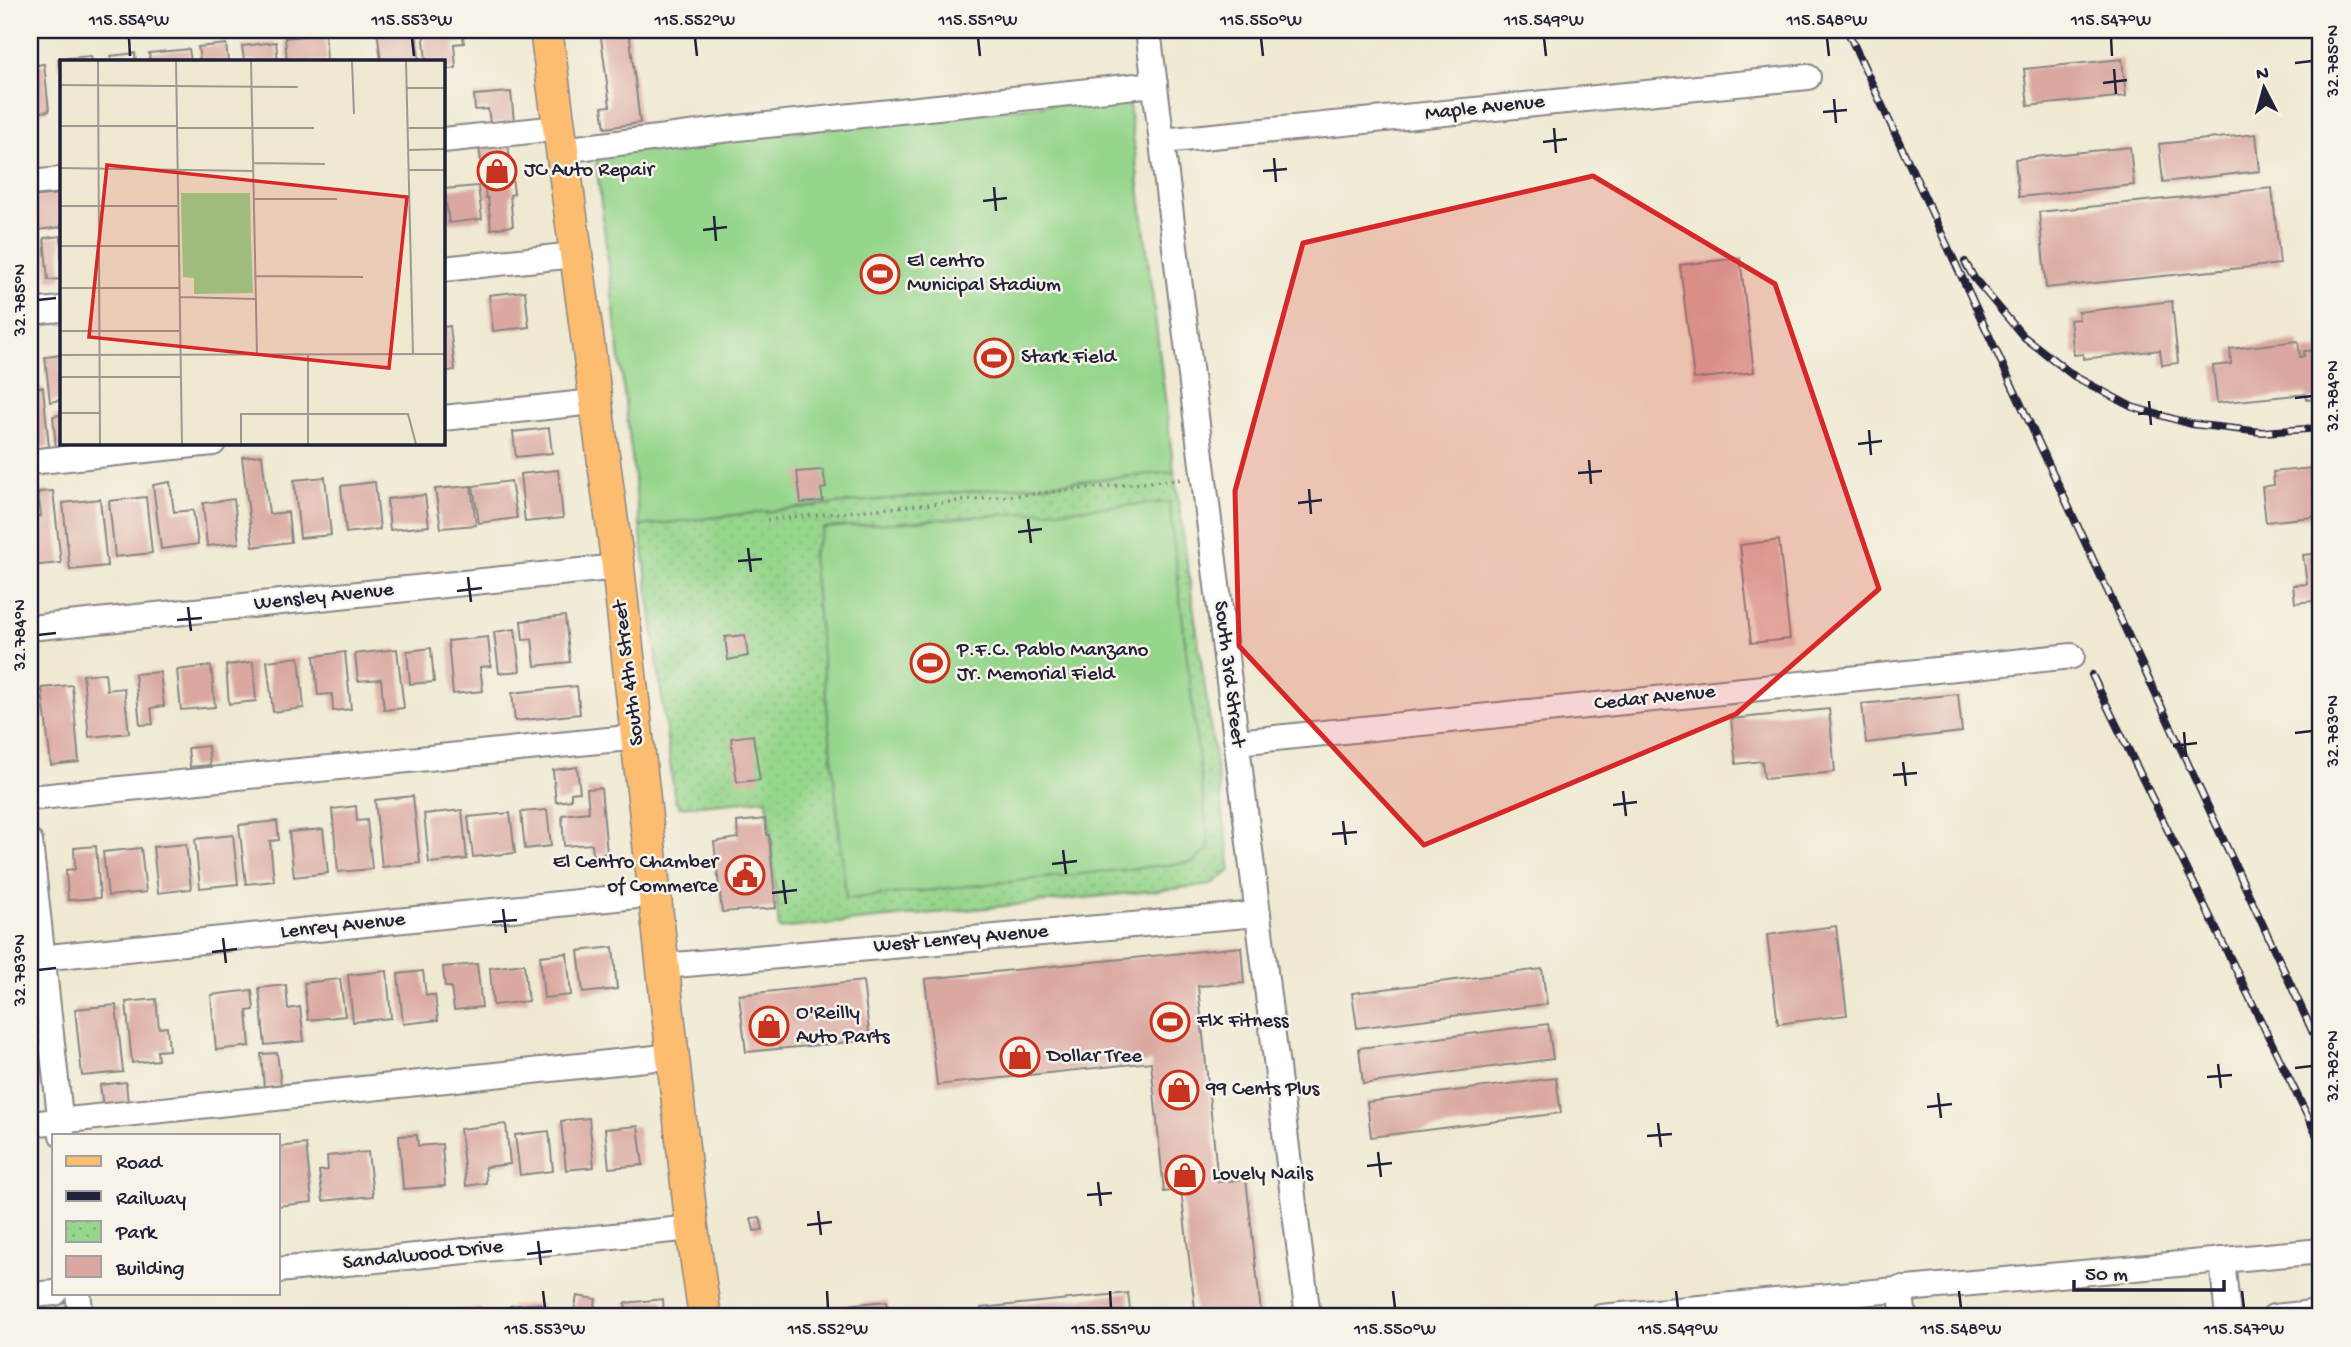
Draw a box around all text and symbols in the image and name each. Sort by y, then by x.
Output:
text: 115.554°W [88,11,169,32]
text: 115.553°W [370,11,453,32]
text: 115.552°W [654,11,735,32]
text: 115.551°W [937,11,1018,32]
text: 115.550°W [1219,11,1302,32]
text: 115.549°W [1503,11,1584,32]
text: 115.548°W [1786,11,1867,32]
text: 115.547°W [2070,11,2151,32]
text: 32.785°N [2324,25,2345,98]
north arrow [2228,52,2298,122]
inset map [60,60,444,444]
text: N [2255,62,2270,87]
street label: Maple Avenue [1424,90,1547,128]
shop icon: JC Auto Repair [476,150,518,192]
place label: JC Auto Repair [524,159,656,184]
place label: El centro Municipal Stadium [907,250,1061,299]
sports icon: El centro Municipal Stadium [859,253,901,295]
text: 32.785°N [11,264,32,337]
sports icon: Stark Field [973,337,1015,379]
place label: Stark Field [1021,346,1118,371]
text: 32.784°N [2324,360,2345,433]
street label: Wensley Avenue [253,578,396,618]
street label: South 4th Street [608,597,651,747]
text: 32.784°N [11,599,32,672]
street label: South 3rd Street [1207,600,1250,751]
place label: P.F.C. Pablo Manzano Jr. Memorial Field [956,639,1148,688]
sports icon: P.F.C. Pablo Manzano Jr. Memorial Field [909,642,951,684]
street label: Cedar Avenue [1593,680,1718,718]
text: 32.783°N [2324,695,2345,768]
place label: El Centro Chamber of Commerce [553,851,720,900]
public building icon: El Centro Chamber of Commerce [724,854,766,896]
street label: Lenrey Avenue [279,908,408,946]
street label: West Lenrey Avenue [873,920,1051,960]
text: 32.783°N [11,934,32,1007]
sports icon: Flx Fitness [1149,1001,1191,1043]
place label: O'Reilly Auto Parts [796,1002,891,1051]
shop icon: O'Reilly Auto Parts [748,1005,790,1047]
place label: Flx Fitness [1196,1010,1290,1035]
text: 32.782°N [2324,1030,2345,1103]
shop icon: Dollar Tree [999,1036,1041,1078]
place label: Dollar Tree [1045,1045,1143,1070]
shop icon: 99 Cents Plus [1158,1069,1200,1111]
place label: 99 Cents Plus [1205,1078,1321,1103]
legend [52,1134,280,1294]
text: Road [116,1152,164,1177]
shop icon: Lovely Nails [1164,1154,1206,1196]
place label: Lovely Nails [1212,1163,1314,1188]
text: Railway [116,1188,186,1213]
text: Park [115,1222,159,1247]
street label: Sandalwood Drive [342,1235,506,1277]
scale bar [2074,1249,2225,1293]
text: Building [115,1258,185,1283]
text: 50 m [2085,1264,2128,1289]
text: 115.553°W [503,1320,586,1341]
text: 115.552°W [787,1320,868,1341]
text: 115.551°W [1070,1320,1151,1341]
text: 115.550°W [1353,1320,1436,1341]
text: 115.549°W [1637,1320,1718,1341]
text: 115.548°W [1920,1320,2001,1341]
text: 115.547°W [2203,1320,2284,1341]

